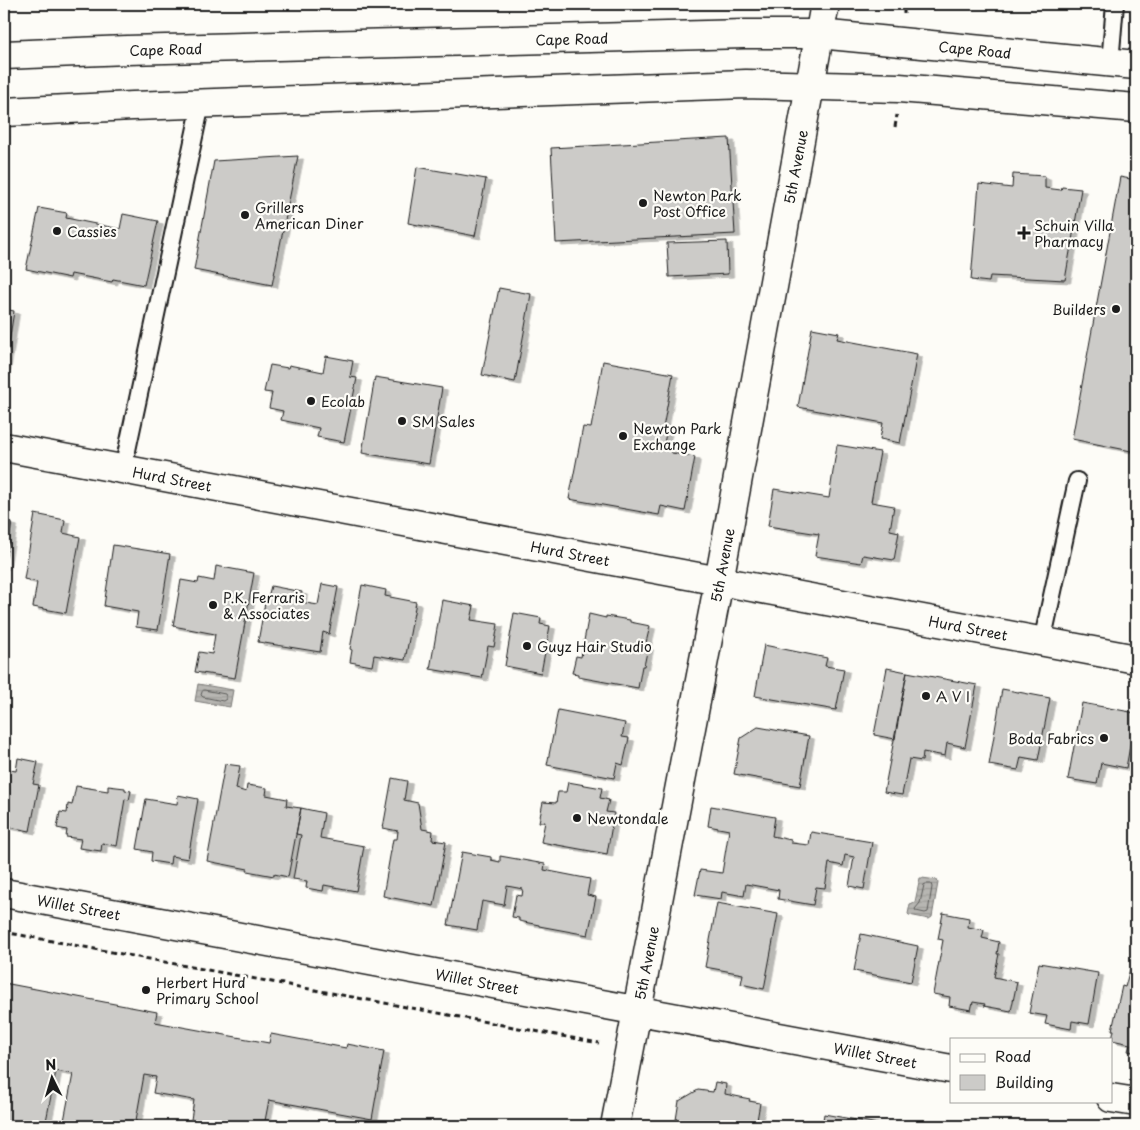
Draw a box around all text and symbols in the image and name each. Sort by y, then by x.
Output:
street label: Cape Road [535,27,609,50]
street label: Cape Road [938,35,1012,63]
street label: Cape Road [129,38,203,60]
street label: 5th Avenue [778,128,812,206]
place label: Newton Park Post Office [653,185,742,222]
place label: Grillers American Diner [255,197,364,234]
marker: Newton Park Post Office [637,197,649,209]
marker: Grillers American Diner [239,209,251,221]
place label: Schuin Villa Pharmacy [1034,215,1114,252]
place label: Cassies [67,221,117,242]
marker: Cassies [51,225,63,237]
marker: Schuin Villa Pharmacy [1018,227,1030,239]
place label: Builders [1052,299,1106,320]
marker: Builders [1110,303,1122,315]
place label: Ecolab [321,391,365,412]
marker: Ecolab [305,395,317,407]
place label: SM Sales [412,411,475,432]
marker: SM Sales [396,415,408,427]
place label: Newton Park Exchange [633,418,722,455]
marker: Newton Park Exchange [617,430,629,442]
street label: Hurd Street [131,461,214,496]
street label: 5th Avenue [705,526,739,604]
street label: Hurd Street [529,535,612,571]
place label: P.K. Ferraris & Associates [223,587,309,624]
marker: P.K. Ferraris & Associates [207,599,219,611]
street label: Hurd Street [927,610,1010,645]
place label: Guyz Hair Studio [537,636,652,657]
marker: Guyz Hair Studio [521,640,533,652]
place label: A V I [936,686,970,707]
marker: A V I [920,690,932,702]
place label: Boda Fabrics [1008,728,1094,749]
marker: Boda Fabrics [1098,732,1110,744]
place label: Newtondale [587,808,669,829]
marker: Newtondale [571,812,583,824]
street label: Willet Street [35,889,122,925]
street label: 5th Avenue [629,924,664,1002]
street label: Willet Street [433,963,521,999]
place label: Herbert Hurd Primary School [156,972,259,1009]
marker: Herbert Hurd Primary School [140,984,152,996]
street label: Willet Street [832,1037,919,1073]
legend [950,1038,1112,1102]
text: Road [995,1044,1031,1067]
north arrow [28,1052,78,1102]
text: N [44,1054,57,1075]
text: Building [995,1070,1054,1093]

